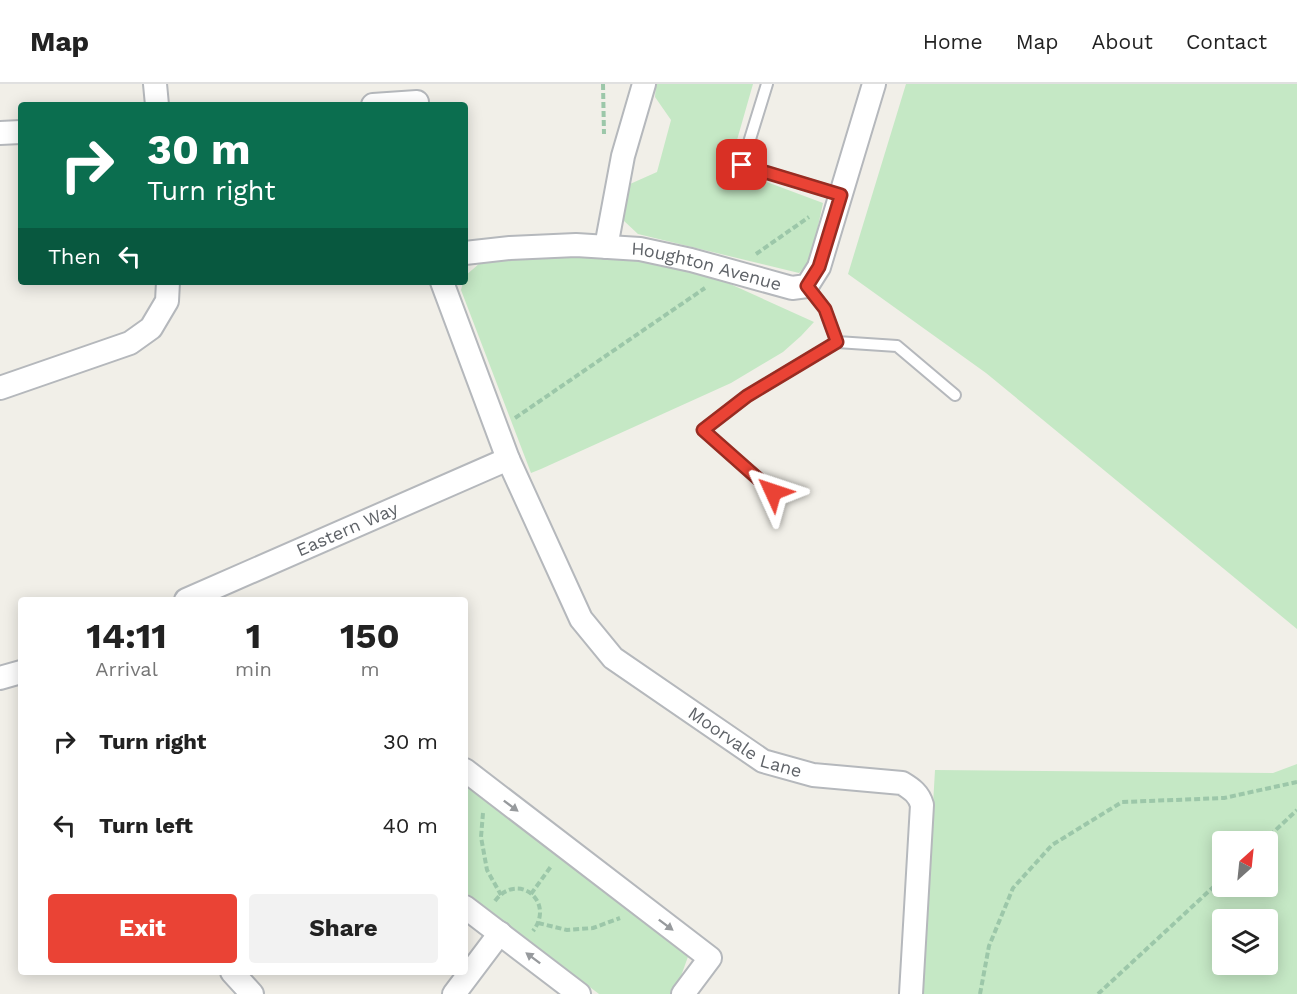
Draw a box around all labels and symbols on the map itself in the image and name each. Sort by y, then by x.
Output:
pin [716,139,767,190]
street label: Houghton Avenue [631,237,784,295]
position arrow [741,460,805,524]
street label: Eastern Way [293,497,402,560]
street label: Moorvale Lane [685,702,804,781]
one-way arrow [503,800,519,812]
north arrow [1212,831,1278,897]
one-way arrow [658,918,674,931]
one-way arrow [525,952,541,965]

